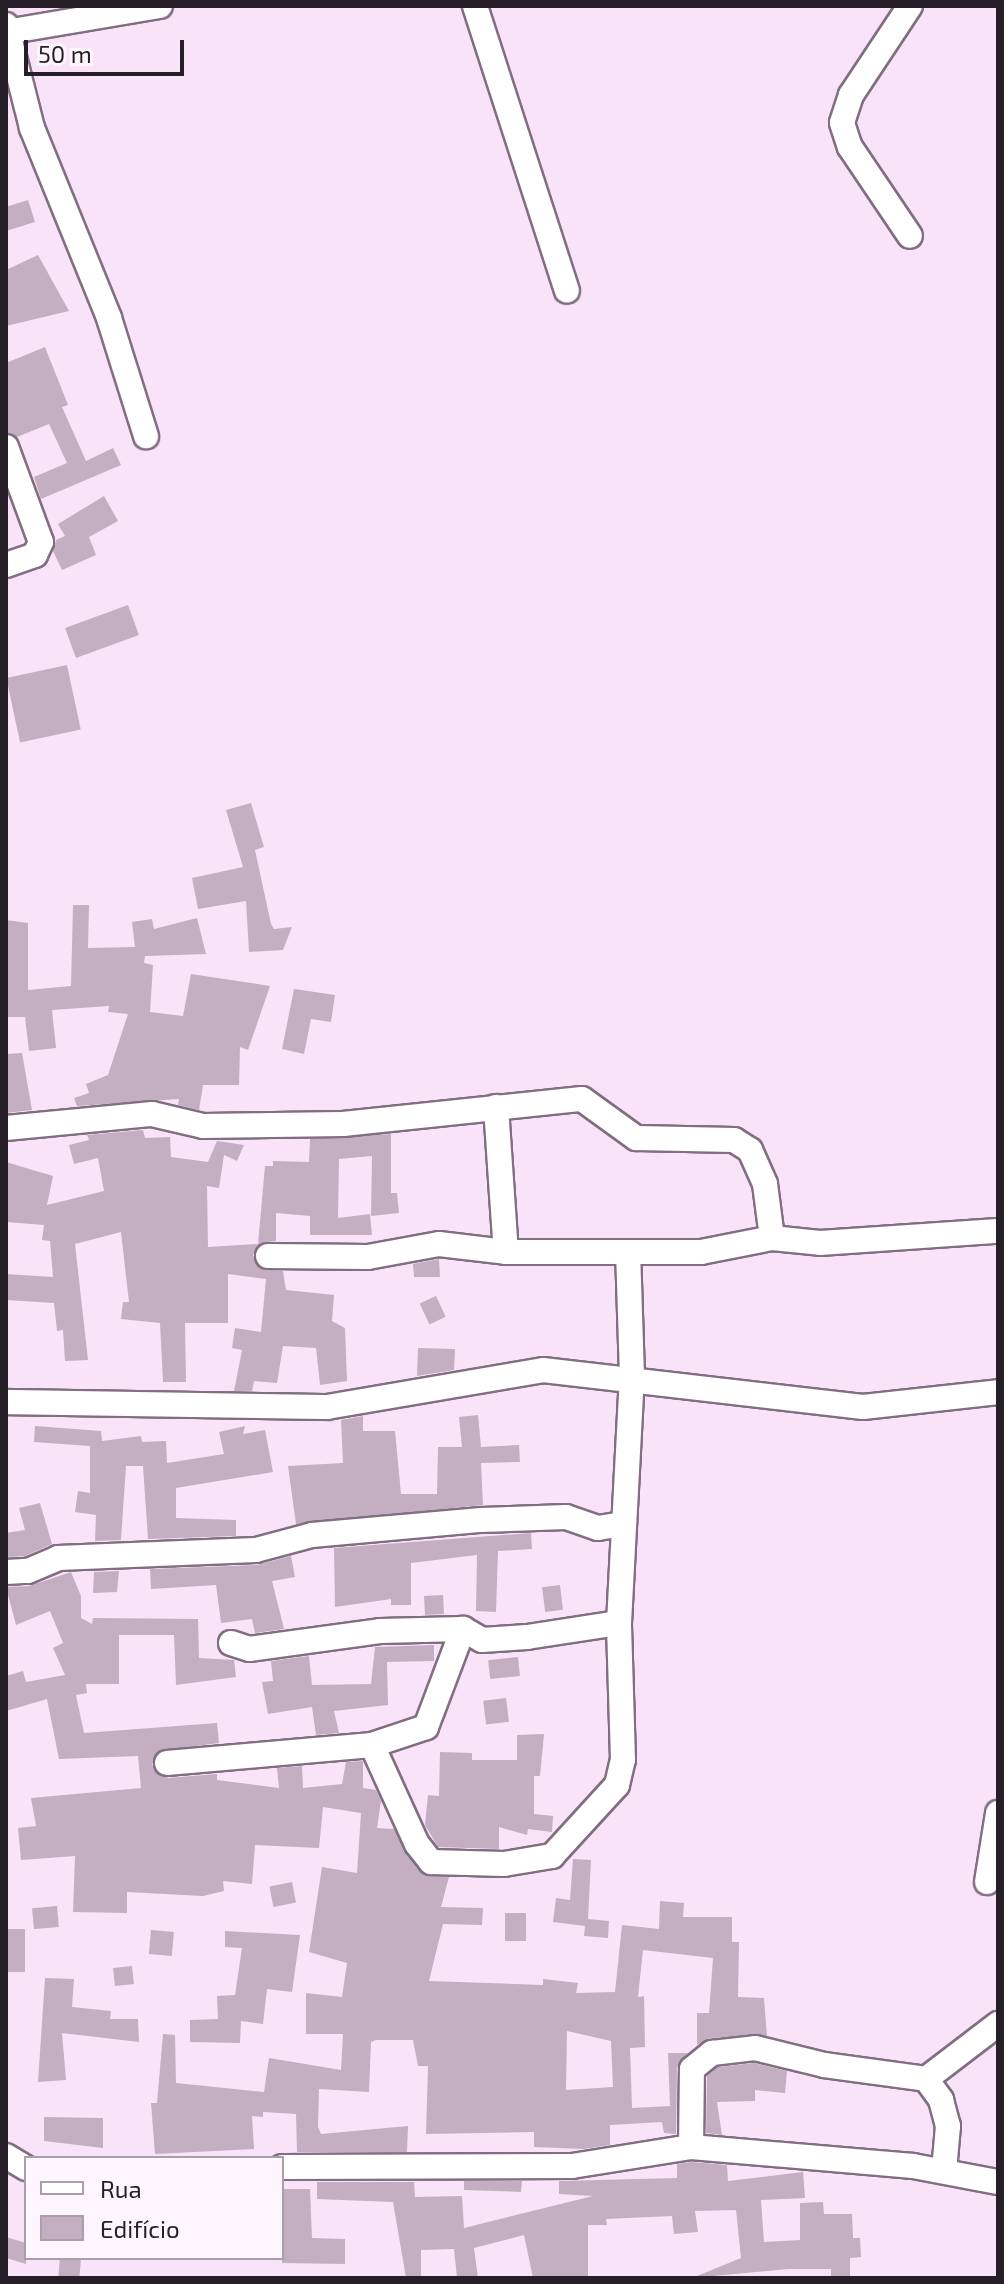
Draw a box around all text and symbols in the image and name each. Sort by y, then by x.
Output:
scale bar [28,24,188,74]
text: 50 m [38,39,92,68]
legend [24,2156,284,2260]
text: Rua [100,2174,142,2203]
text: Edifício [100,2214,180,2243]

